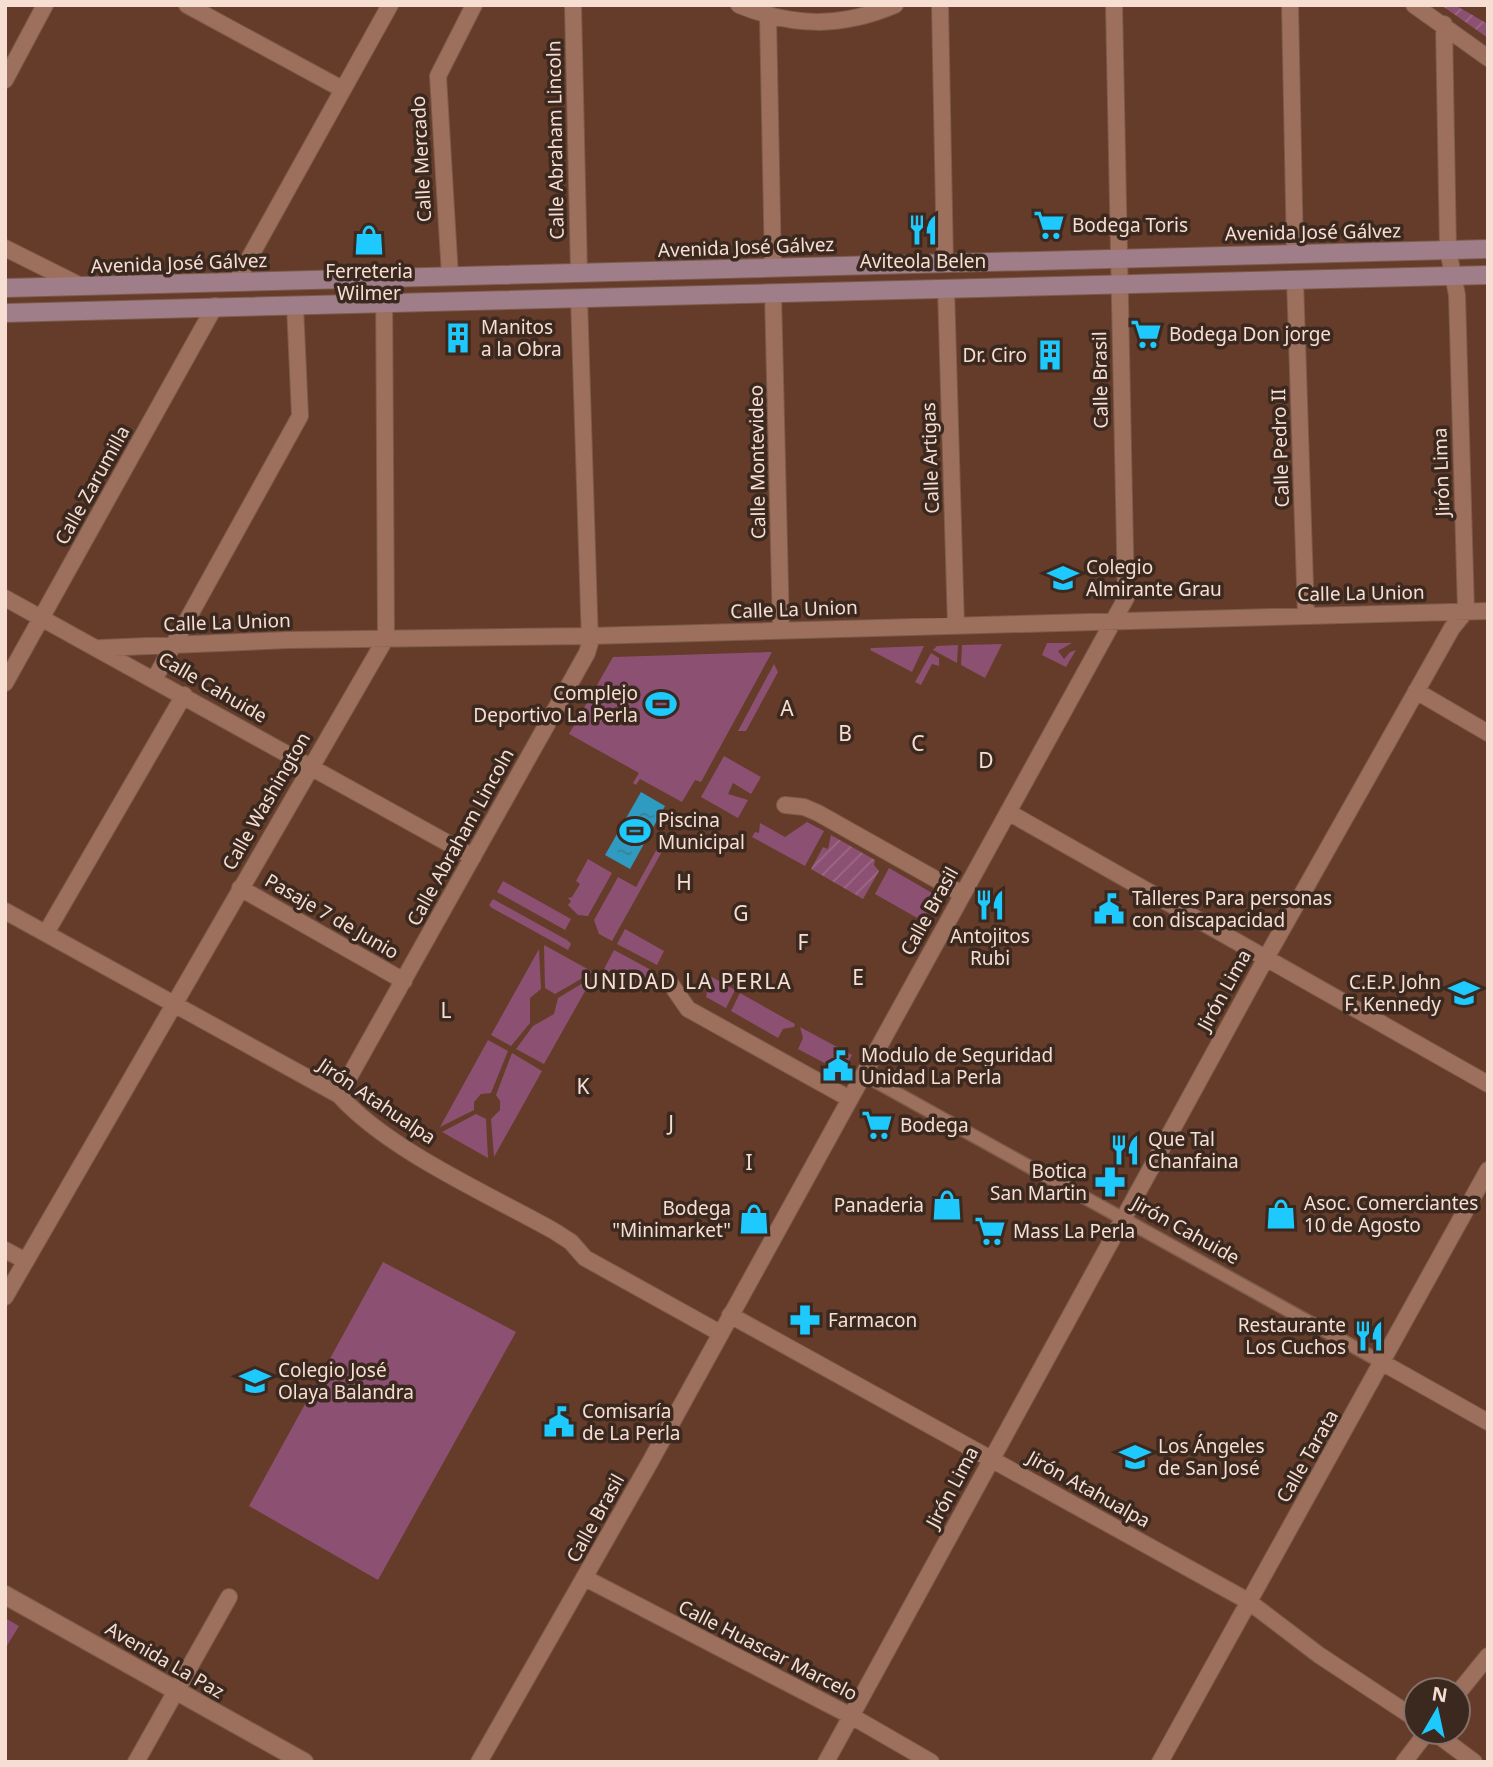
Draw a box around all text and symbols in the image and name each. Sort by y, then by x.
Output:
street label: Calle Abraham Lincoln [540,40,570,240]
street label: Calle Mercado [405,95,437,223]
supermarket icon: Bodega Toris [1032,208,1066,242]
place label: Bodega Toris [1072,212,1188,238]
restaurant icon: Aviteola Belen [906,213,940,247]
street label: Avenida José Gálvez [1225,217,1401,247]
shop icon: Ferreteria Wilmer [352,223,386,257]
street label: Avenida José Gálvez [657,231,835,263]
street label: Avenida José Gálvez [90,247,268,279]
place label: Aviteola Belen [860,248,986,274]
place label: Ferreteria Wilmer [325,258,413,306]
place label: Manitos a la Obra [481,314,562,362]
supermarket icon: Bodega Don jorge [1129,317,1163,351]
building icon: Manitos a la Obra [441,321,475,355]
place label: Bodega Don jorge [1169,321,1331,347]
street label: Calle Brasil [1086,331,1114,429]
building icon: Dr. Ciro [1033,338,1067,372]
place label: Dr. Ciro [962,342,1027,368]
street label: Calle Montevideo [743,385,771,539]
street label: Calle Pedro II [1265,388,1295,508]
street label: Calle Artigas [915,402,945,514]
street label: Calle Zarumilla [49,421,135,549]
street label: Jirón Lima [1426,427,1456,519]
place label: Colegio Almirante Grau [1086,554,1222,602]
school or university icon: Colegio Almirante Grau [1046,561,1080,595]
street label: Calle La Union [1297,579,1425,607]
street label: Calle La Union [730,594,858,624]
street label: Calle La Union [163,607,291,637]
street label: Calle Cahuide [154,645,272,729]
place label: Complejo Deportivo La Perla [473,680,638,728]
sports icon: Complejo Deportivo La Perla [644,687,678,721]
district label: A [780,694,796,722]
district label: B [838,719,854,747]
street label: Calle Washington [216,727,316,875]
district label: C [911,729,927,757]
street label: Calle Abraham Lincoln [400,744,520,930]
district label: D [978,746,996,774]
place label: Piscina Municipal [658,807,745,855]
sports icon: Piscina Municipal [618,814,652,848]
street label: Calle Brasil [894,862,964,960]
street label: Pasaje 7 de Junio [260,867,404,965]
district label: H [676,868,694,896]
place label: Talleres Para personas con discapacidad [1132,885,1332,933]
restaurant icon: Antojitos Rubi [973,888,1007,922]
public building icon: Talleres Para personas con discapacidad [1092,892,1126,926]
district label: G [733,899,751,927]
place label: Antojitos Rubi [950,923,1030,971]
district label: F [798,928,810,956]
street label: Jirón Lima [1190,945,1257,1037]
district label: E [852,963,866,991]
district label: UNIDAD LA PERLA [583,967,793,995]
place label: C.E.P. John F. Kennedy [1344,969,1441,1017]
school or university icon: C.E.P. John F. Kennedy [1447,976,1481,1010]
district label: L [440,996,454,1024]
place label: Modulo de Seguridad Unidad La Perla [861,1042,1053,1090]
public building icon: Modulo de Seguridad Unidad La Perla [821,1049,855,1083]
street label: Jirón Atahualpa [311,1051,441,1150]
district label: K [577,1072,592,1100]
supermarket icon: Bodega [860,1108,894,1142]
district label: J [666,1109,676,1137]
place label: Bodega [900,1112,969,1138]
place label: Que Tal Chanfaina [1148,1126,1239,1174]
restaurant icon: Que Tal Chanfaina [1108,1133,1142,1167]
district label: I [745,1148,755,1176]
place label: Botica San Martin [990,1158,1087,1206]
pharmacy icon: Botica San Martin [1093,1165,1127,1199]
shop icon: Panaderia [930,1188,964,1222]
street label: Jirón Cahuide [1126,1189,1244,1270]
place label: Asoc. Comerciantes 10 de Agosto [1304,1190,1478,1238]
place label: Panaderia [834,1192,924,1218]
place label: Bodega "Minimarket" [612,1195,731,1243]
shop icon: Asoc. Comerciantes 10 de Agosto [1264,1197,1298,1231]
shop icon: Bodega "Minimarket" [737,1202,771,1236]
supermarket icon: Mass La Perla [973,1214,1007,1248]
place label: Mass La Perla [1013,1218,1135,1244]
pharmacy icon: Farmacon [788,1303,822,1337]
place label: Farmacon [828,1307,917,1333]
place label: Restaurante Los Cuchos [1238,1312,1346,1360]
restaurant icon: Restaurante Los Cuchos [1352,1319,1386,1353]
place label: Colegio José Olaya Balandra [278,1357,414,1405]
school or university icon: Colegio José Olaya Balandra [238,1364,272,1398]
place label: Comisaría de La Perla [582,1398,681,1446]
public building icon: Comisaría de La Perla [542,1405,576,1439]
street label: Calle Tarata [1270,1405,1344,1507]
place label: Los Ángeles de San José [1158,1433,1265,1481]
school or university icon: Los Ángeles de San José [1118,1440,1152,1474]
street label: Jirón Lima [919,1442,984,1534]
street label: Jirón Atahualpa [1021,1444,1155,1534]
street label: Calle Brasil [560,1469,630,1567]
street label: Calle Huascar Marcelo [674,1594,862,1706]
street label: Avenida La Paz [101,1615,229,1705]
north arrow [1402,1676,1472,1746]
text: N [1430,1680,1449,1708]

